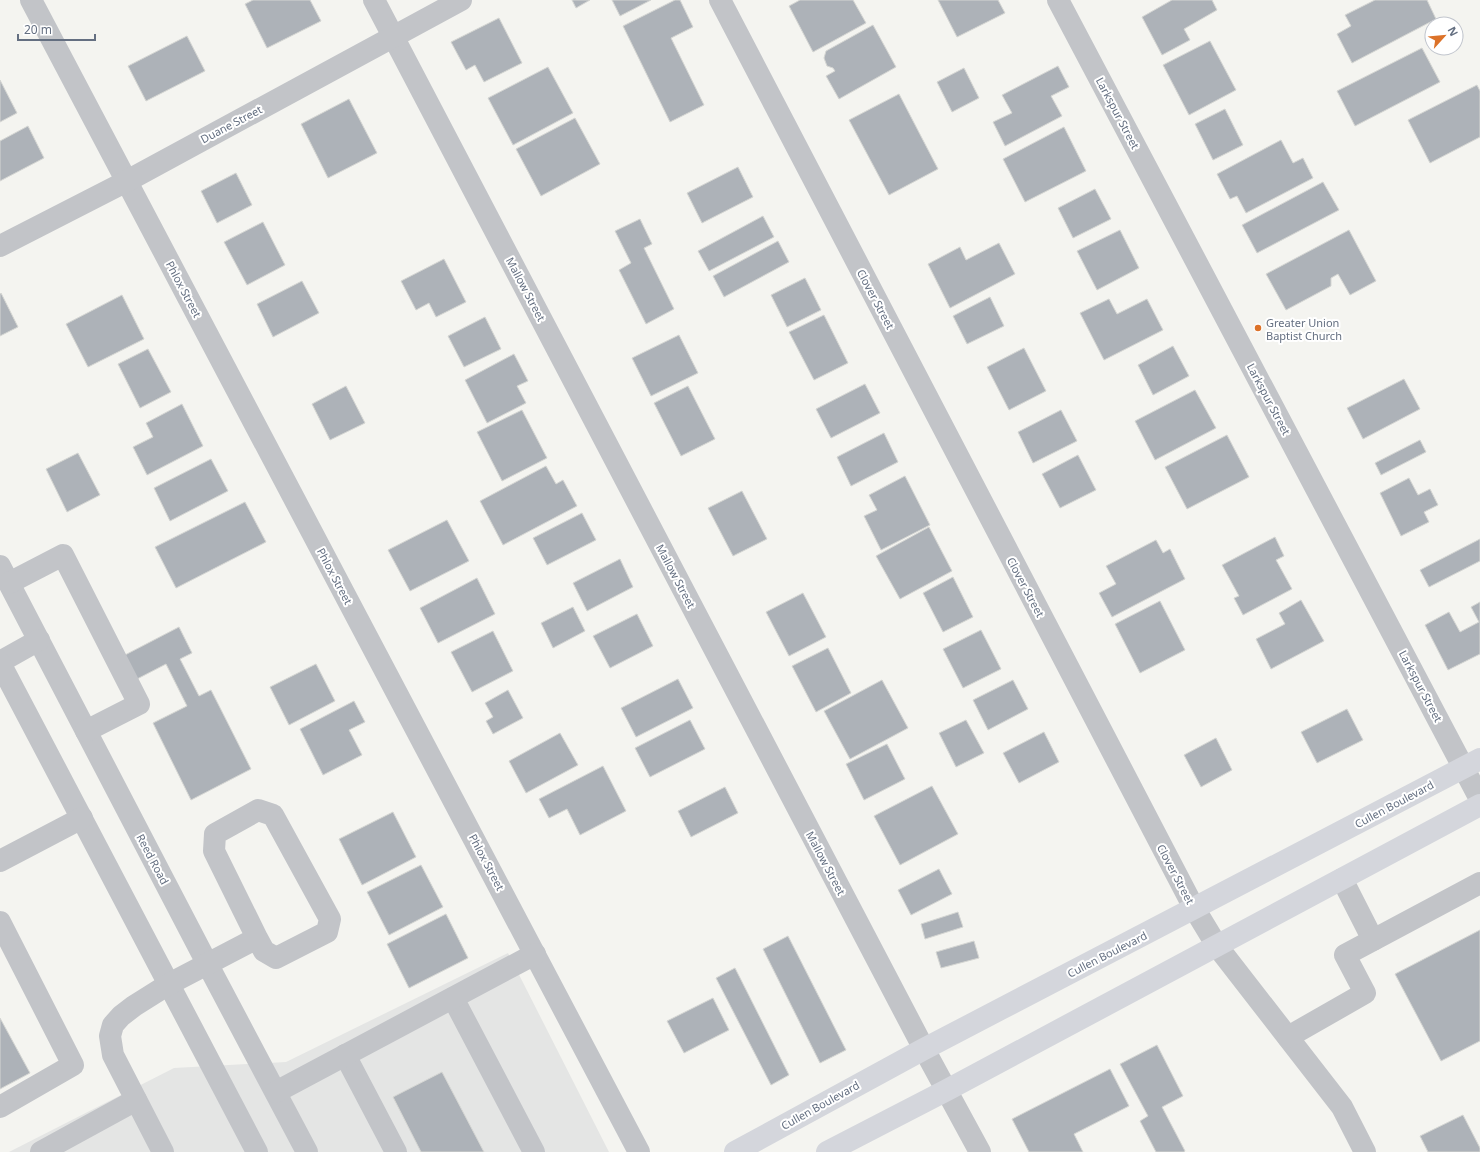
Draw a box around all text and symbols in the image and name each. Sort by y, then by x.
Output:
scale bar [18,16,95,42]
north arrow [1424,16,1464,56]
text: 20 m [24,21,52,38]
text: N [1445,24,1462,39]
street label: Larkspur Street [1093,74,1143,152]
street label: Duane Street [198,102,264,146]
street label: Mallow Street [503,254,549,324]
street label: Phlox Street [163,258,205,320]
street label: Clover Street [854,266,898,332]
place label: Greater Union Baptist Church [1266,315,1342,343]
marker: Greater Union Baptist Church [1253,323,1263,333]
street label: Larkspur Street [1244,360,1294,438]
street label: Mallow Street [653,541,699,611]
street label: Phlox Street [314,545,356,607]
street label: Clover Street [1004,554,1048,620]
street label: Larkspur Street [1396,647,1446,725]
street label: Cullen Boulevard [1352,777,1436,831]
street label: Mallow Street [803,828,849,898]
street label: Reed Road [133,831,173,887]
street label: Phlox Street [466,831,508,893]
street label: Clover Street [1154,841,1198,907]
street label: Cullen Boulevard [1065,927,1149,981]
street label: Cullen Boulevard [778,1077,862,1133]

